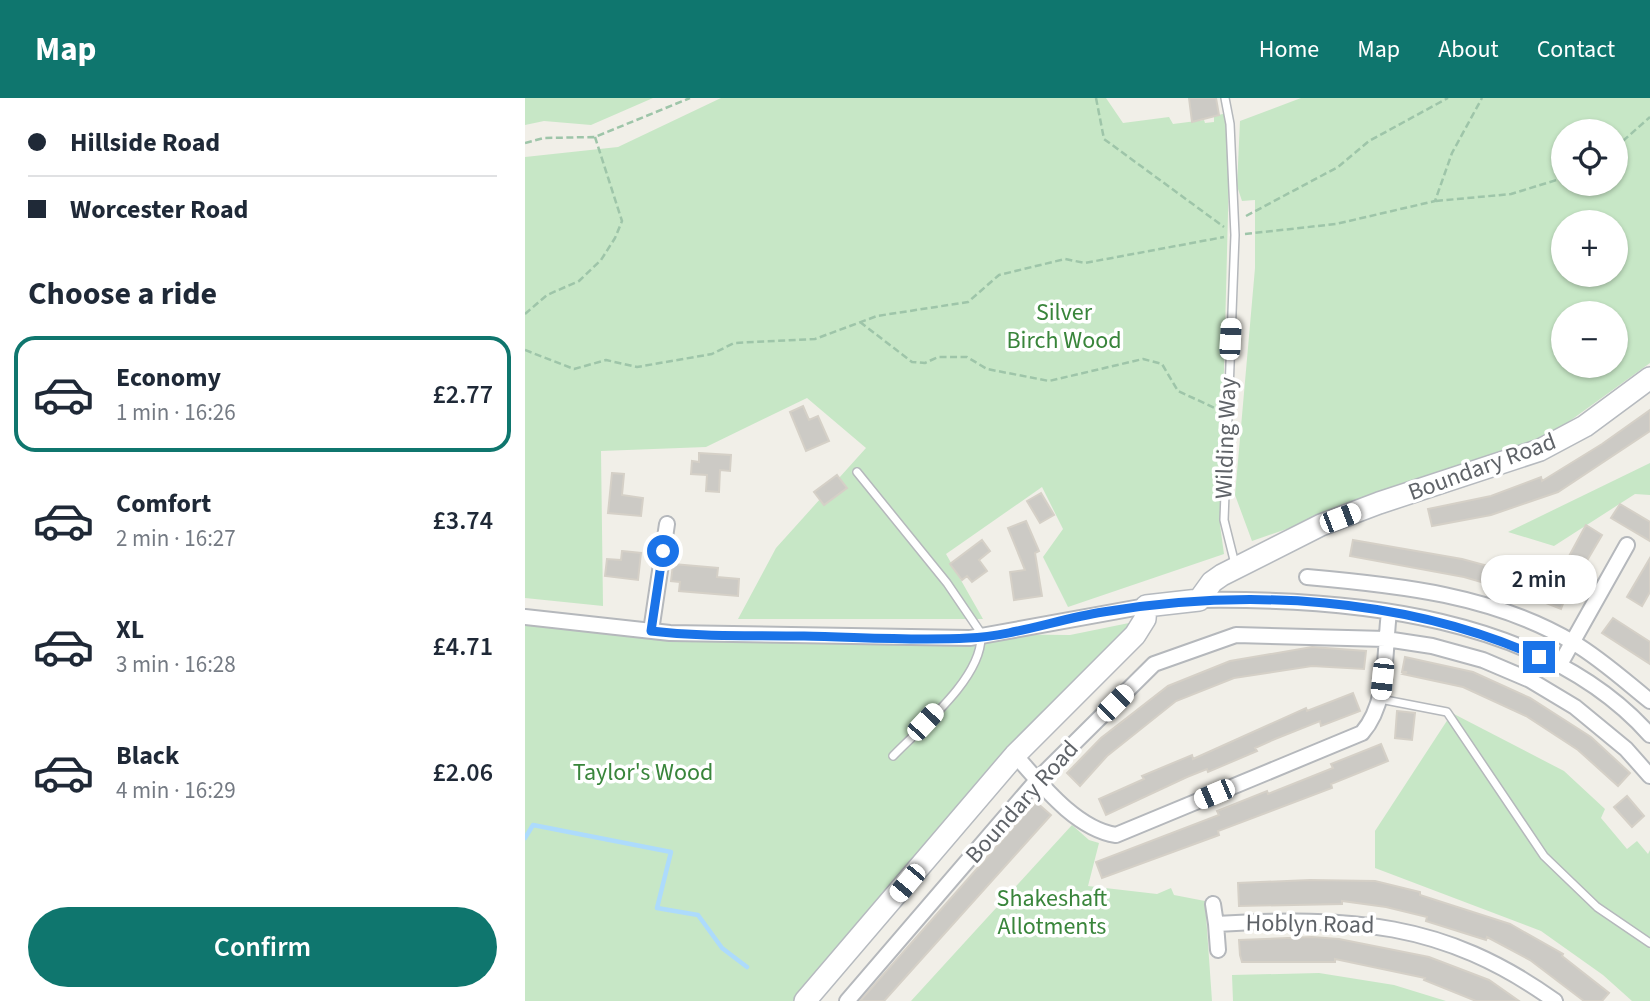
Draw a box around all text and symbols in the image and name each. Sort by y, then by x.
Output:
text: Map [35,26,96,73]
text: Home [1259,32,1319,67]
text: Map [1357,32,1400,67]
text: About [1438,32,1499,67]
text: Contact [1537,32,1615,67]
map controls [1551,119,1628,378]
button: locate [1551,119,1628,196]
text: Hillside Road [70,124,220,161]
text: Worcester Road [70,191,249,228]
button: + [1551,210,1628,287]
text: Choose a ride [28,271,217,317]
park label: Silver Birch Wood [1006,295,1122,358]
button: − [1551,301,1628,378]
car [1219,317,1242,361]
text: Economy [116,359,221,396]
icon: car [32,363,95,426]
text: £2.77 [432,376,493,413]
street label: Wilding Way [1206,376,1246,500]
text: 1 min · 16:26 [116,396,236,429]
street label: Boundary Road [1403,424,1561,510]
text: Comfort [116,485,211,522]
icon: car [32,489,95,552]
car [1317,501,1364,535]
text: £3.74 [432,502,493,539]
text: 2 min · 16:27 [116,522,236,555]
route start [647,535,679,567]
callout: 2 min [1481,556,1597,604]
text: 2 min [1512,563,1566,596]
text: XL [116,611,144,648]
icon: car [32,615,95,678]
text: £4.71 [432,628,493,665]
route end [1523,641,1555,673]
text: 3 min · 16:28 [116,648,236,681]
car [1370,657,1395,701]
car [1093,681,1138,725]
car [903,699,948,745]
street label: Boundary Road [957,733,1087,871]
text: Black [116,737,179,774]
icon: car [32,741,95,804]
text: £2.06 [432,754,493,791]
park label: Taylor's Wood [573,755,713,790]
text: 4 min · 16:29 [116,774,236,807]
car [1191,776,1238,812]
car [886,860,929,906]
park label: Shakeshaft Allotments [997,881,1107,944]
street label: Hoblyn Road [1245,905,1375,943]
button: Confirm [28,907,497,987]

